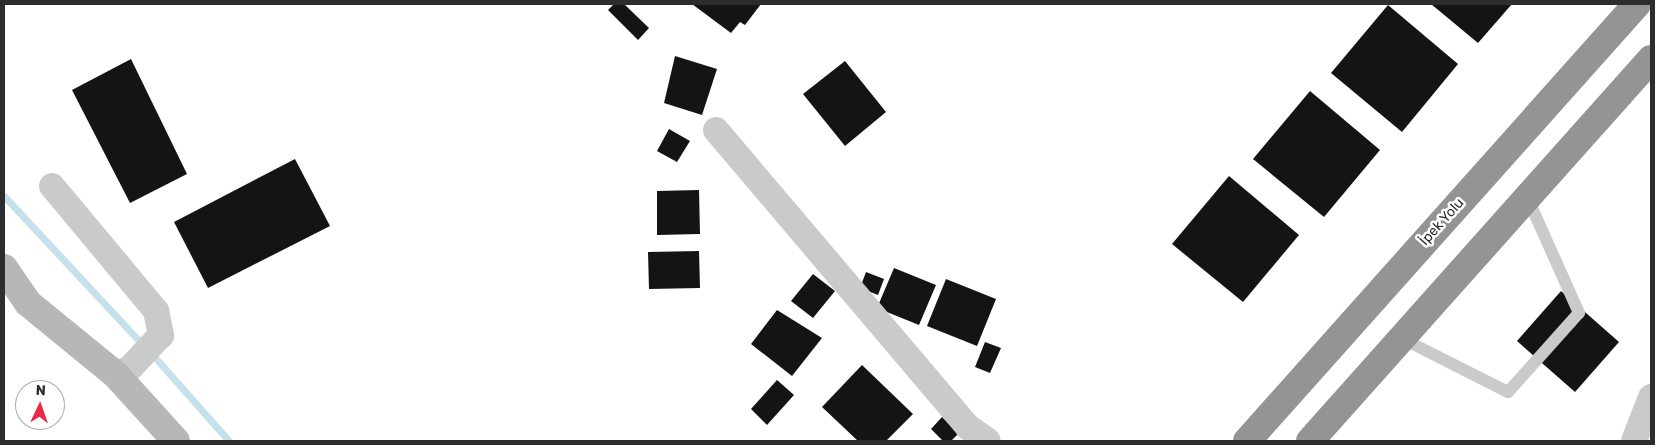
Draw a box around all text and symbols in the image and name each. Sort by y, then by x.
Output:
street label: İpek Yolu [1416,195,1468,249]
north arrow [15,380,65,430]
text: N [35,382,46,399]

